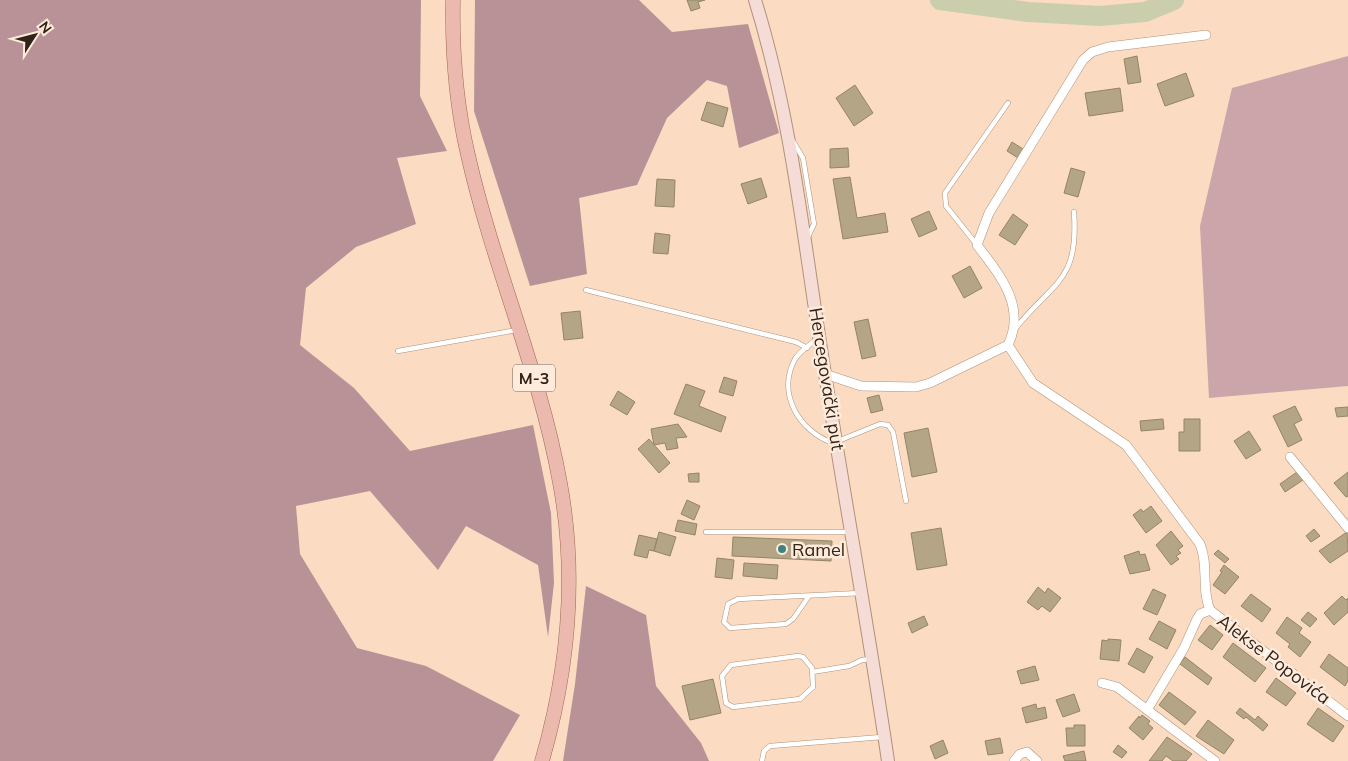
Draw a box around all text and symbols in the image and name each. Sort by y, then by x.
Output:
north arrow [10,10,60,60]
text: N [35,18,56,37]
street label: Hercegovački put [804,306,850,452]
road number: M-3 [513,364,555,392]
place label: Ramel [792,538,845,561]
marker: Ramel [776,543,788,555]
street label: Alekse Popovića [1213,609,1335,709]

